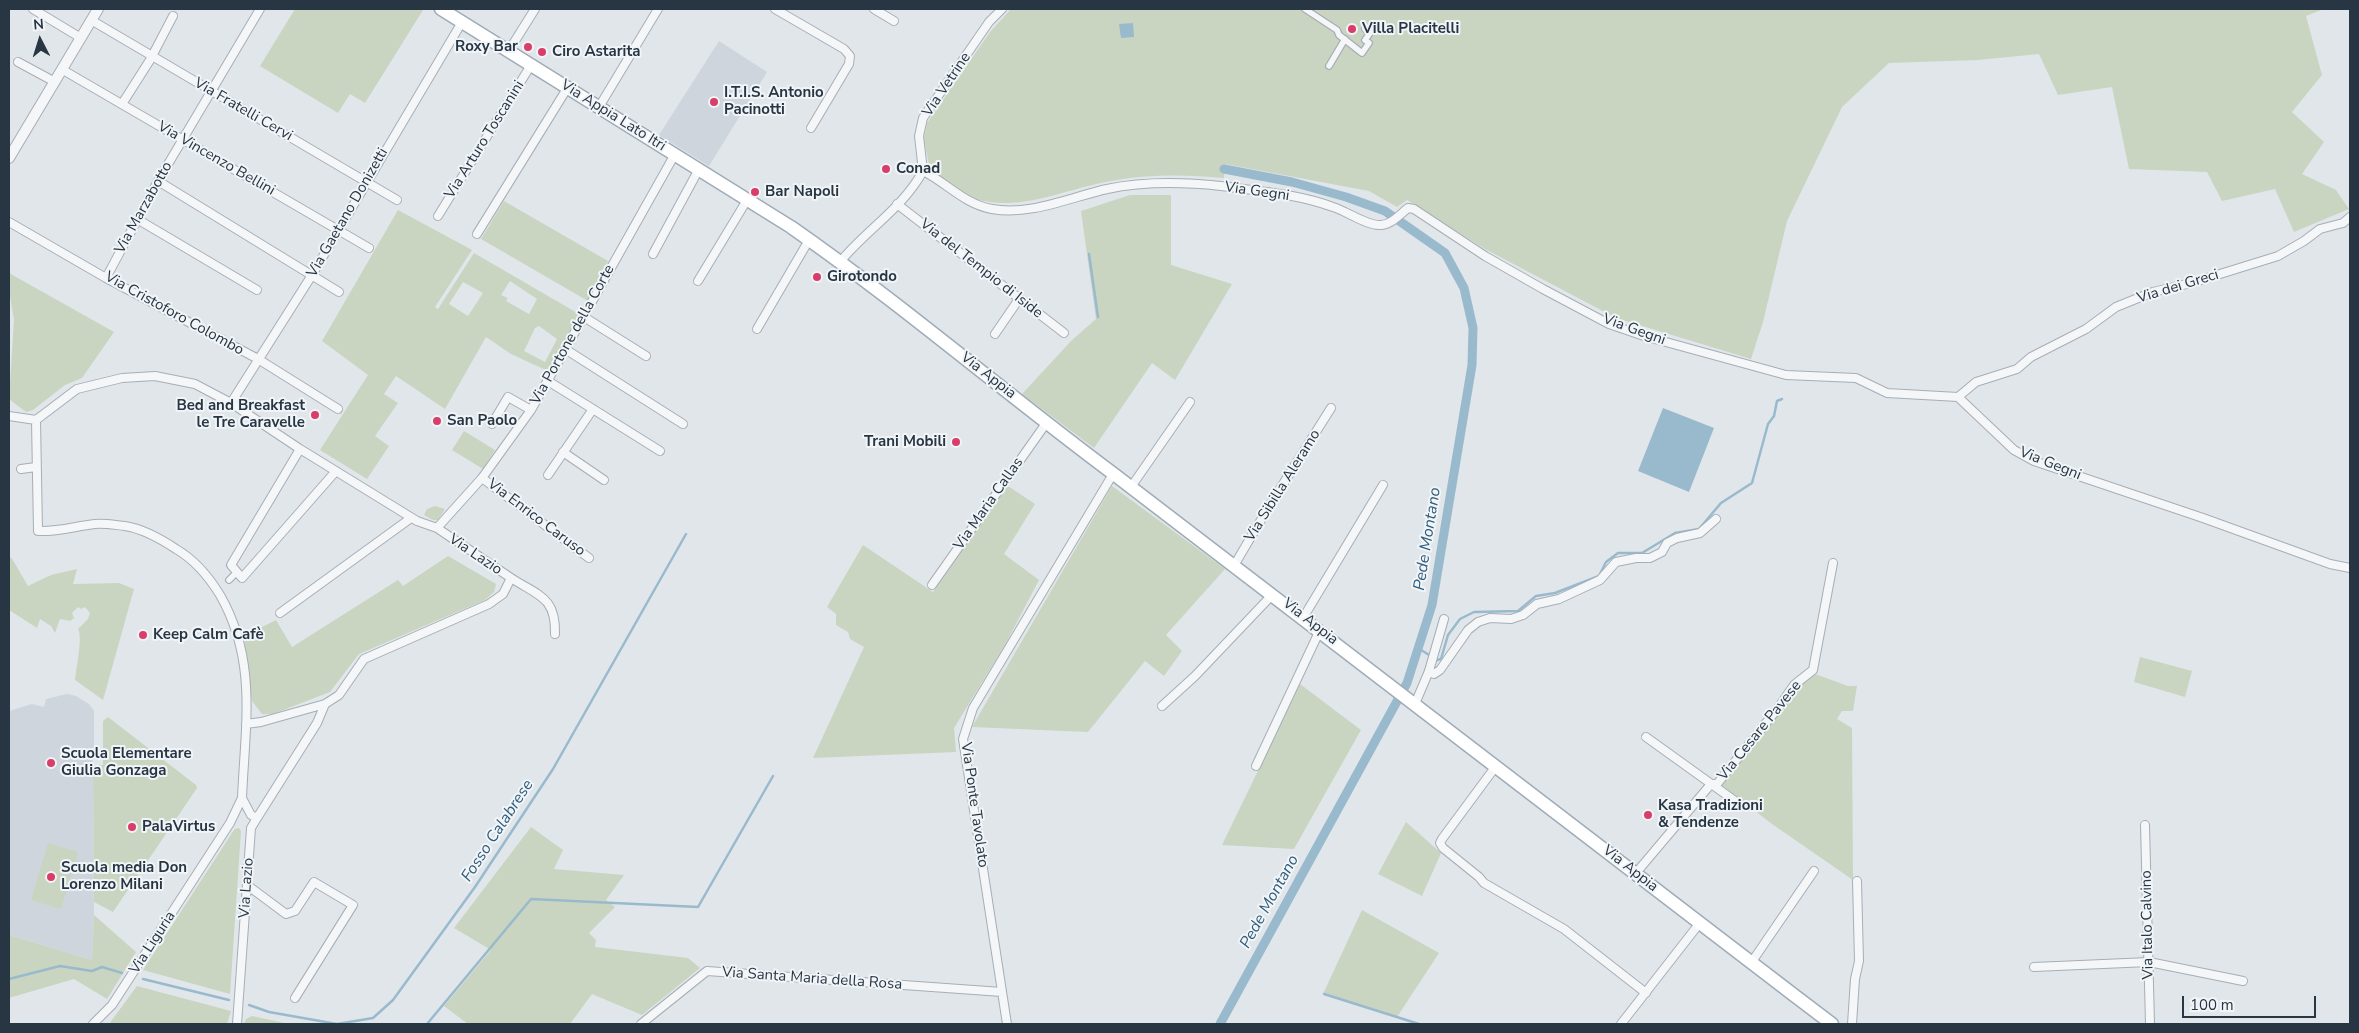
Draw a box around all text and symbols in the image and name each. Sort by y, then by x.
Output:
north arrow [15,15,65,65]
text: N [33,15,45,34]
place label: Villa Placitelli [1362,20,1459,38]
marker: Villa Placitelli [1346,23,1358,35]
place label: Roxy Bar [455,38,518,56]
marker: Roxy Bar [522,41,534,53]
place label: Ciro Astarita [552,43,640,61]
marker: Ciro Astarita [536,46,548,58]
street label: Via Vetrine [919,49,975,121]
street label: Via Fratelli Cervi [190,74,296,146]
street label: Via Appia Lato Itri [557,76,669,156]
street label: Via Arturo Toscanini [441,78,529,202]
place label: I.T.I.S. Antonio Pacinotti [724,84,824,119]
marker: I.T.I.S. Antonio Pacinotti [708,96,720,108]
street label: Via Vincenzo Bellini [154,118,278,200]
street label: Via Gaetano Donizetti [304,145,392,281]
street label: Via Marzabotto [111,159,177,257]
place label: Conad [896,160,940,178]
marker: Conad [880,163,892,175]
street label: Via Gegni [1223,179,1291,205]
place label: Bar Napoli [765,183,839,201]
marker: Bar Napoli [749,186,761,198]
street label: Via del Tempio di Iside [916,215,1046,323]
street label: Via Portone della Corte [527,262,619,408]
street label: Via dei Greci [2135,266,2221,308]
street label: Via Cristoforo Colombo [101,268,247,360]
place label: Girotondo [827,268,897,286]
marker: Girotondo [811,271,823,283]
street label: Via Gegni [1600,310,1668,350]
street label: Via Appia [957,349,1019,403]
place label: Bed and Breakfast le Tre Caravelle [176,397,305,432]
marker: Bed and Breakfast le Tre Caravelle [309,409,321,421]
place label: San Paolo [447,412,517,430]
marker: San Paolo [431,415,443,427]
street label: Via Sibilla Aleramo [1241,427,1325,545]
place label: Trani Mobili [864,433,946,451]
marker: Trani Mobili [950,436,962,448]
street label: Via Gegni [2016,443,2084,485]
street label: Via Maria Callas [950,454,1028,554]
street label: Via Enrico Caruso [484,475,588,561]
water label: Pede Montano [1410,486,1446,592]
street label: Via Lazio [445,531,505,579]
street label: Via Appia [1279,595,1341,649]
place label: Keep Calm Cafè [153,626,264,644]
marker: Keep Calm Cafè [137,629,149,641]
street label: Via Cesare Pavese [1714,677,1806,785]
street label: Via Ponte Tavolato [956,741,992,869]
place label: Scuola Elementare Giulia Gonzaga [61,745,192,780]
marker: Scuola Elementare Giulia Gonzaga [45,757,57,769]
water label: Fosso Calabrese [458,776,538,886]
place label: Kasa Tradizioni & Tendenze [1658,797,1763,832]
marker: Kasa Tradizioni & Tendenze [1642,809,1654,821]
place label: PalaVirtus [142,818,215,836]
marker: PalaVirtus [126,821,138,833]
street label: Via Appia [1599,842,1661,896]
water label: Pede Montano [1236,852,1304,952]
street label: Via Lazio [236,857,258,919]
place label: Scuola media Don Lorenzo Milani [61,859,187,894]
street label: Via Italo Calvino [2138,870,2158,980]
marker: Scuola media Don Lorenzo Milani [45,871,57,883]
street label: Via Liguria [126,908,180,978]
street label: Via Santa Maria della Rosa [721,964,903,994]
scale bar [2184,986,2318,1018]
text: 100 m [2190,995,2234,1015]

